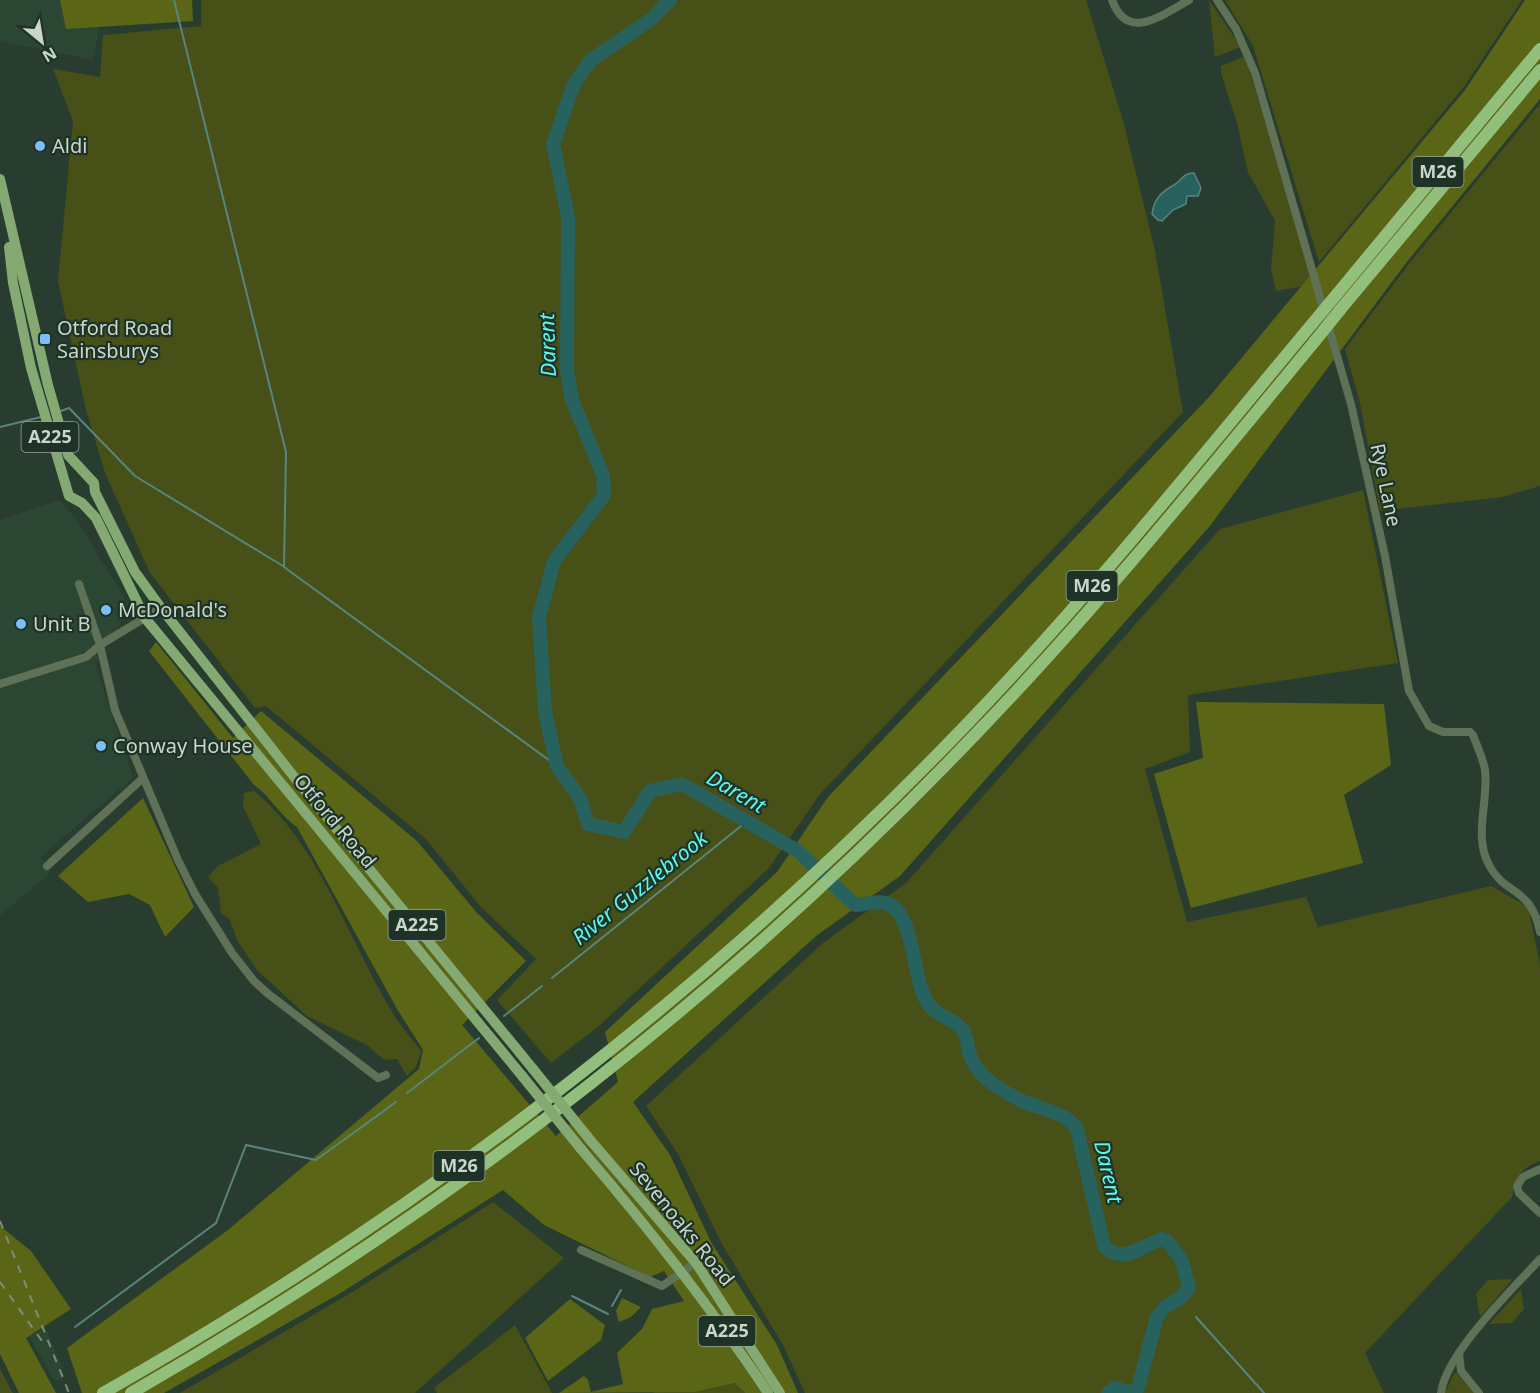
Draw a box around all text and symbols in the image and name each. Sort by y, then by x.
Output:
north arrow [12,12,72,72]
text: N [38,42,61,68]
place label: Aldi [52,132,87,159]
marker: Aldi [33,139,47,153]
road number: M26 [1412,157,1464,187]
water label: Darent [532,312,562,377]
place label: Otford Road Sainsburys [57,314,172,364]
marker: Otford Road Sainsburys [38,332,52,346]
road number: A225 [22,422,78,452]
street label: Rye Lane [1365,441,1408,529]
road number: M26 [1066,571,1118,601]
place label: McDonald's [118,596,227,623]
marker: McDonald's [99,603,113,617]
place label: Unit B [33,610,91,637]
marker: Unit B [14,617,28,631]
place label: Conway House [113,732,253,759]
marker: Conway House [94,739,108,753]
water label: Darent [702,763,772,820]
street label: Otford Road [288,768,383,873]
water label: River Guzzlebrook [566,823,714,951]
road number: A225 [388,910,446,940]
water label: Darent [1088,1138,1130,1207]
road number: M26 [434,1151,484,1181]
street label: Sevenoaks Road [624,1156,741,1291]
road number: A225 [698,1316,756,1346]

